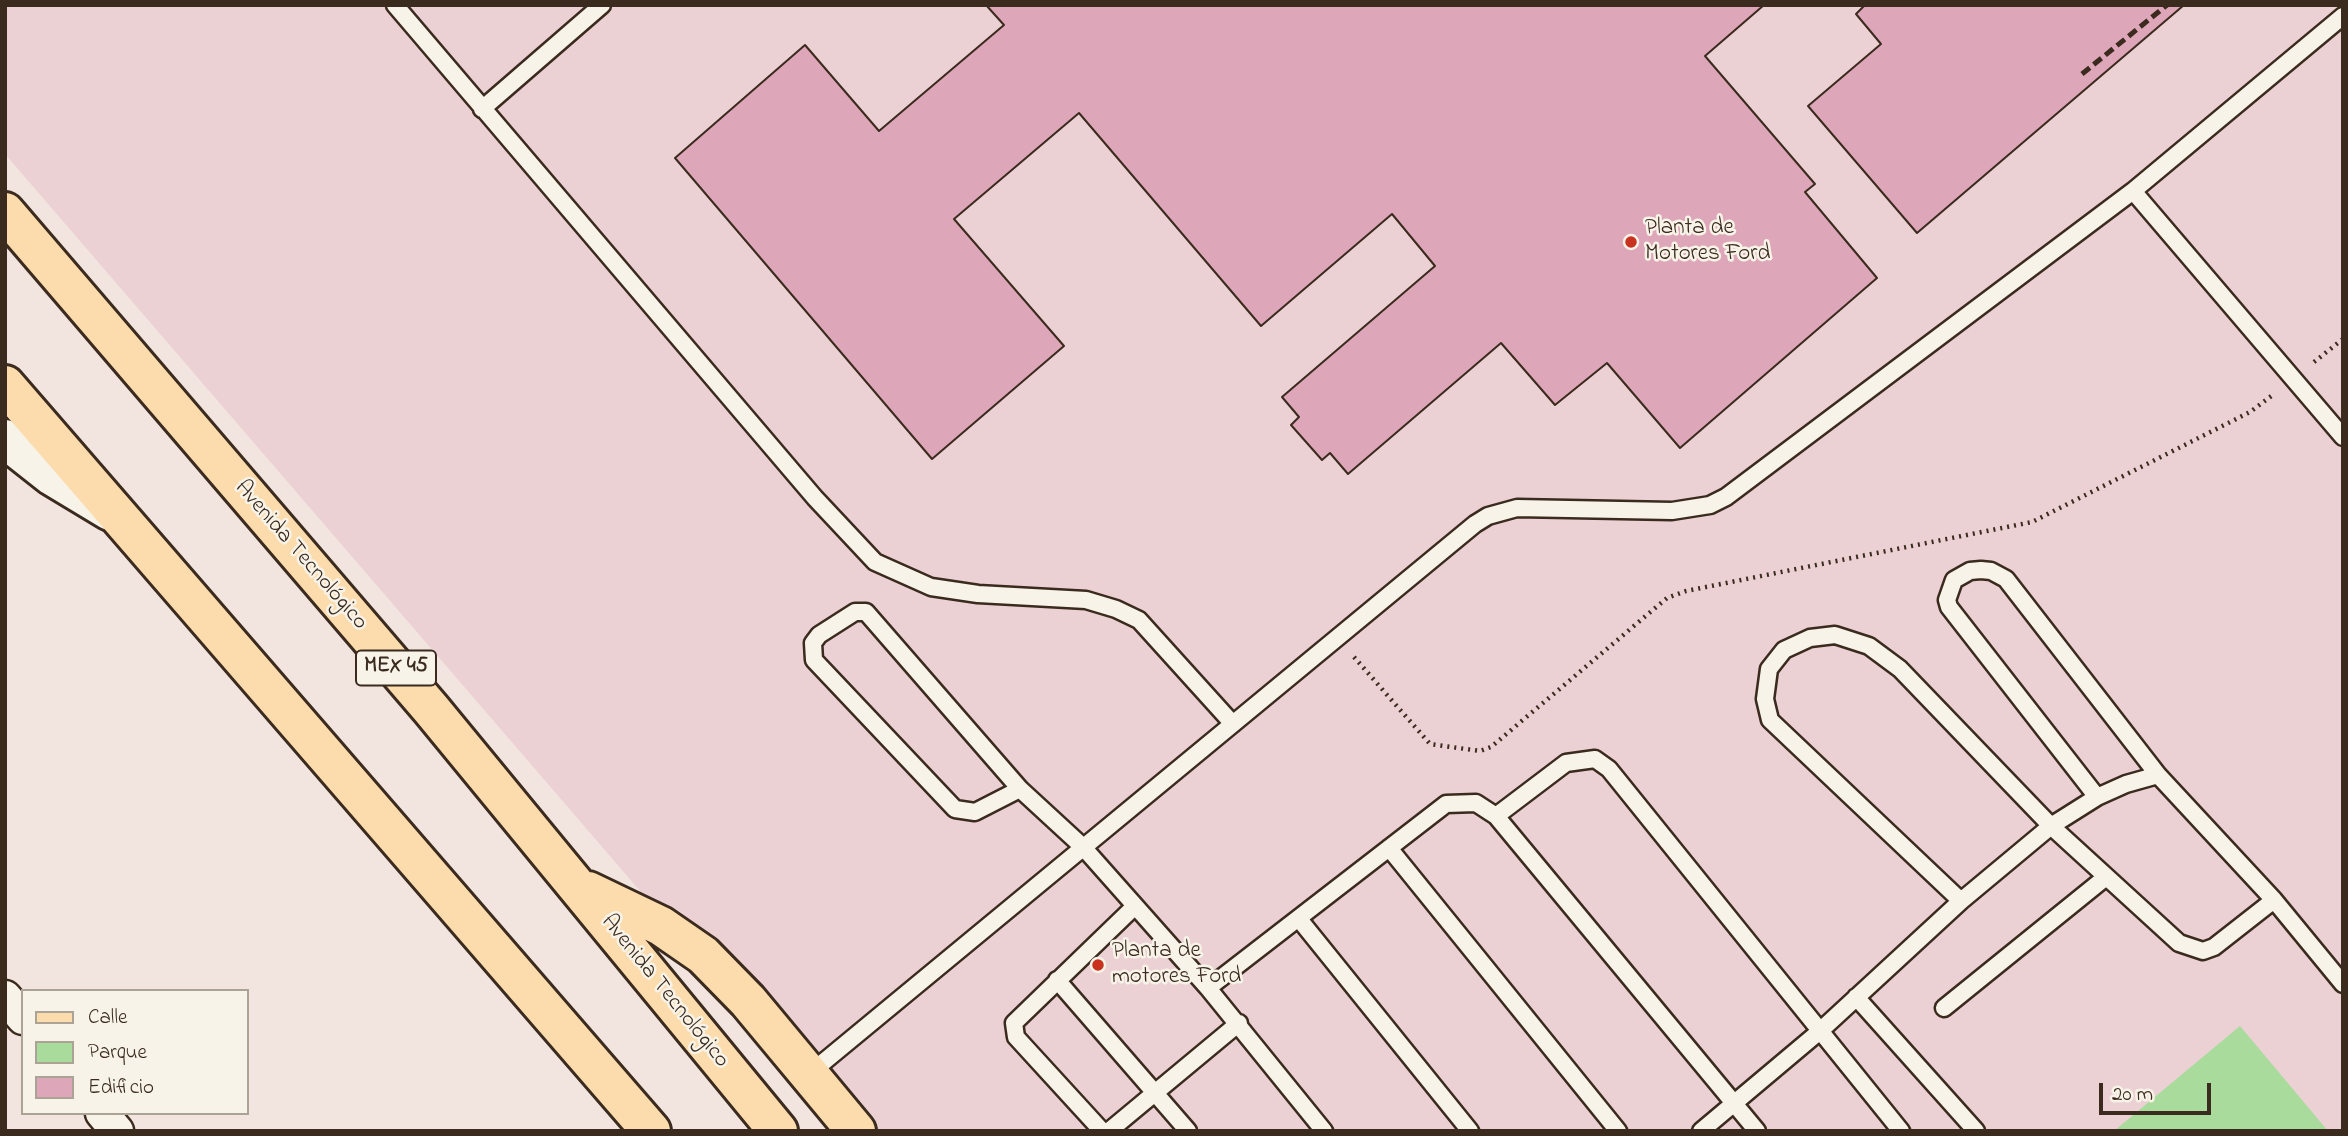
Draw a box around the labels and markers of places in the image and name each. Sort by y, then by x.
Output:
place label: Planta de Motores Ford [1645,215,1770,269]
marker: Planta de Motores Ford [1623,234,1639,250]
place label: Planta de motores Ford [1112,938,1241,992]
marker: Planta de motores Ford [1090,957,1106,973]

